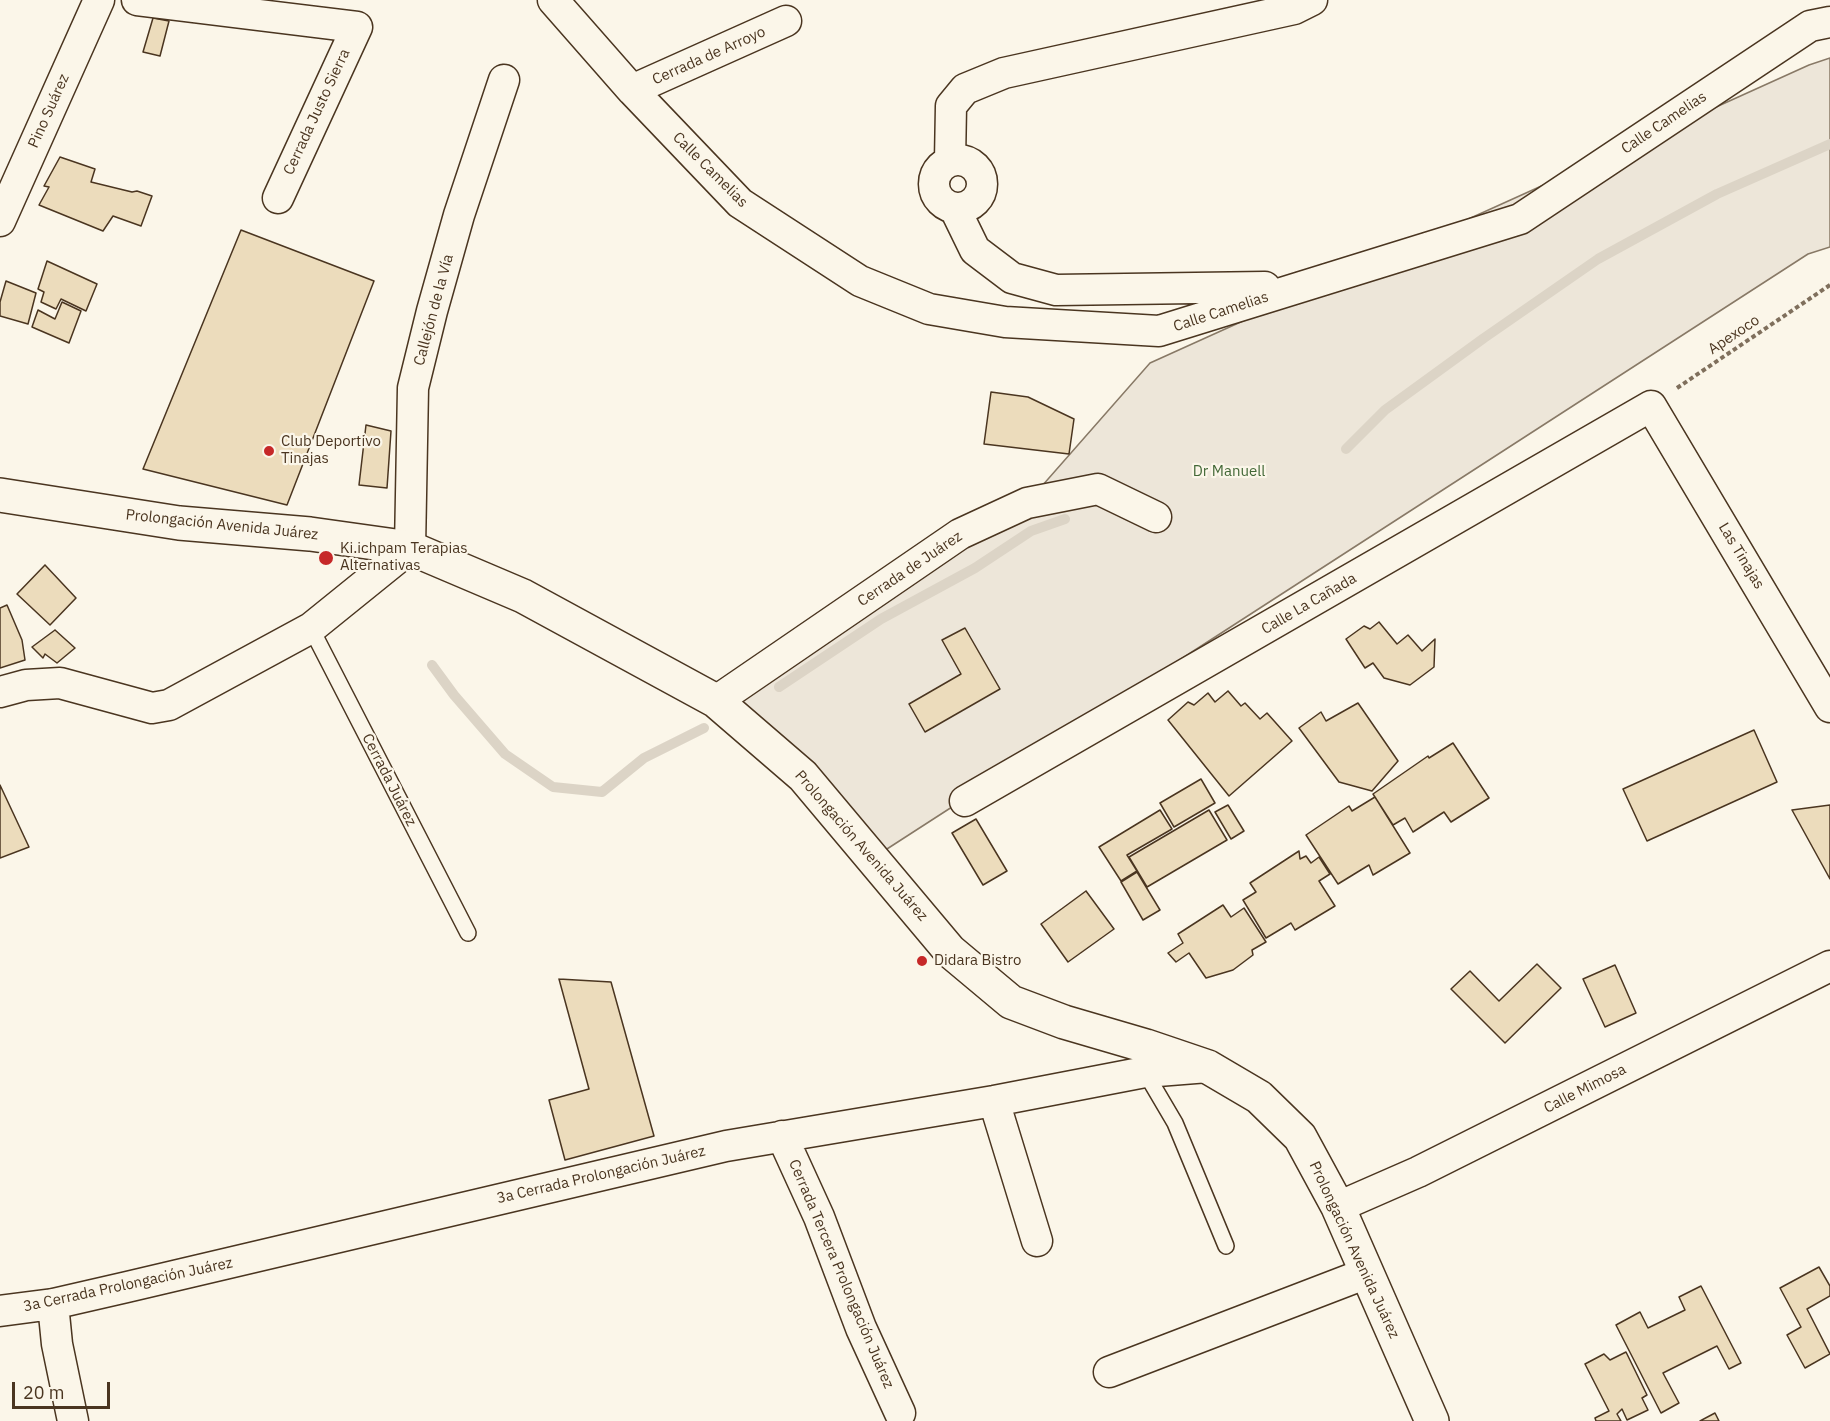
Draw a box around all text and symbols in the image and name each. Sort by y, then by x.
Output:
street label: Cerrada de Arroyo [650,23,768,89]
street label: Cerrada Justo Sierra [280,46,354,178]
street label: Pino Suárez [25,71,73,151]
street label: Calle Camelias [1618,88,1710,158]
street label: Calle Camelias [669,129,751,211]
street label: Callejón de la Vía [410,252,458,368]
street label: Calle Camelias [1171,288,1271,336]
street label: Apexoco [1705,311,1763,359]
place label: Club Deportivo Tinajas [281,433,381,468]
marker: Club Deportivo Tinajas [262,444,276,458]
park label: Dr Manuell [1193,463,1265,481]
street label: Prolongación Avenida Juárez [125,506,319,544]
street label: Las Tinajas [1714,520,1768,592]
street label: Cerrada de Juárez [854,527,966,611]
place label: Ki.ichpam Terapias Alternativas [340,540,468,575]
marker: Ki.ichpam Terapias Alternativas [317,549,335,567]
street label: Calle La Cañada [1258,570,1360,638]
street label: Cerrada Juárez [358,731,420,829]
street label: Prolongación Avenida Juárez [791,767,931,925]
place label: Didara Bistro [934,952,1021,970]
marker: Didara Bistro [915,954,929,968]
street label: Calle Mimosa [1541,1061,1629,1117]
street label: 3a Cerrada Prolongación Juárez [495,1142,707,1208]
street label: Cerrada Tercera Prolongación Juárez [784,1157,898,1391]
street label: Prolongación Avenida Juárez [1305,1159,1403,1341]
street label: 3a Cerrada Prolongación Juárez [22,1254,234,1316]
scale bar [15,1370,112,1408]
text: 20 m [23,1381,65,1404]

